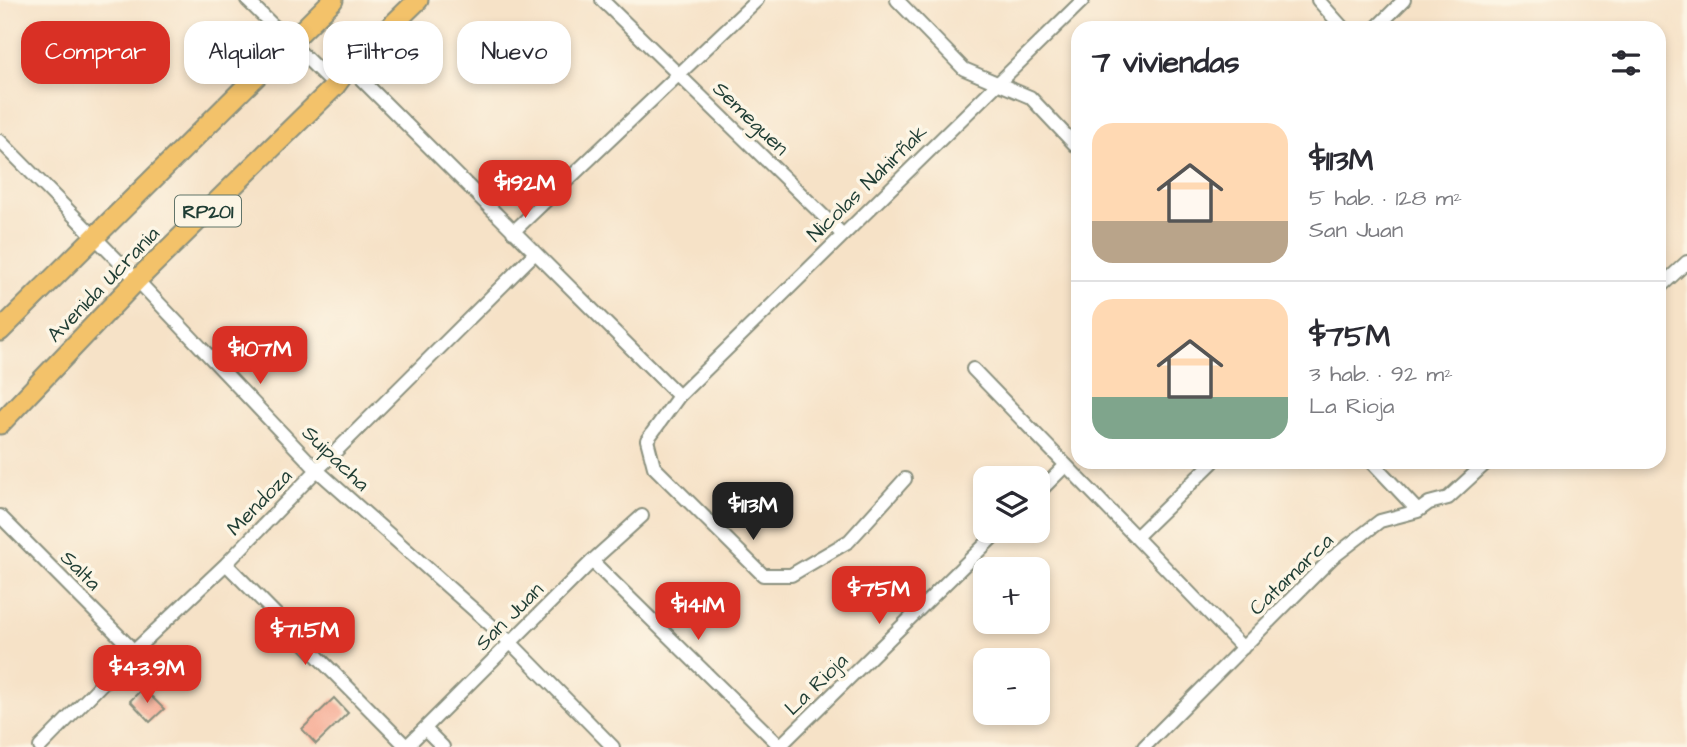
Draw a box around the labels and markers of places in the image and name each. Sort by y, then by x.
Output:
pin: $192M [476,160,574,220]
pin: $107M [211,326,309,386]
pin: $113M [704,482,802,542]
pin: $75M [838,566,920,626]
pin: $141M [649,582,747,642]
pin: $71.5M [248,608,362,667]
pin: $43.9M [90,646,204,705]

